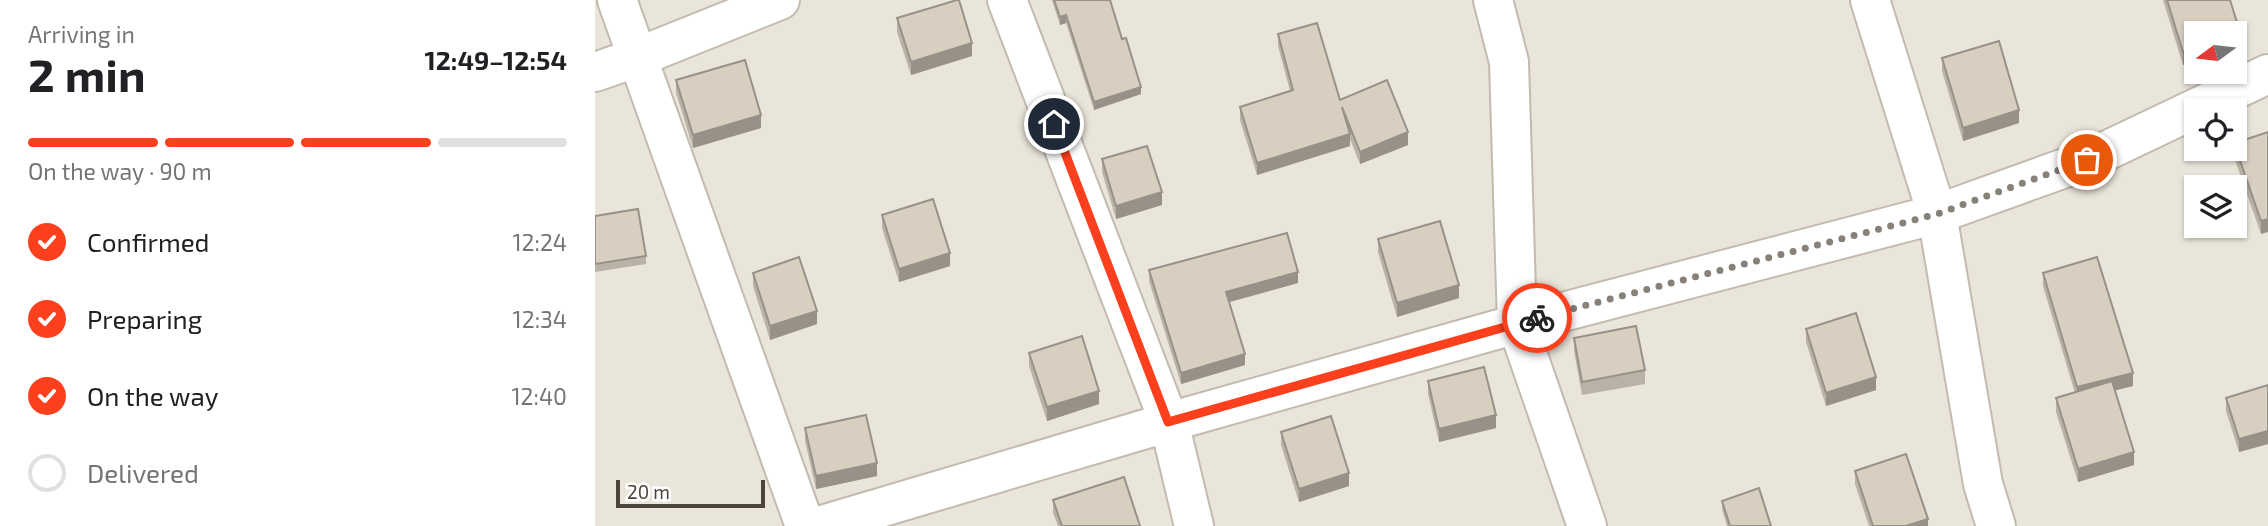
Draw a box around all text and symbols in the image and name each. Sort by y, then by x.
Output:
text: Arriving in [28,20,135,48]
north arrow [2184,21,2247,84]
map controls [2184,21,2247,238]
text: 12:49–12:54 [424,44,567,75]
text: 2 min [28,46,146,101]
pin [1024,94,1084,154]
button: locate [2184,98,2247,161]
icon: home [1035,105,1073,143]
pin [2057,130,2117,190]
icon: bag [2068,141,2106,179]
text: On the way · 90 m [28,157,212,185]
button: layers [2184,175,2247,238]
icon: check [28,223,66,261]
text: Confirmed [87,226,210,257]
text: 12:24 [512,228,567,256]
courier [1502,283,1572,353]
icon: bike [1518,299,1556,337]
icon: check [28,300,66,338]
text: Preparing [87,303,202,334]
text: 12:34 [513,305,567,333]
icon: check [28,377,66,415]
text: On the way [87,380,218,411]
text: 12:40 [511,382,567,410]
text: Delivered [87,457,199,488]
scale bar [616,477,765,509]
text: 20 m [627,480,670,503]

